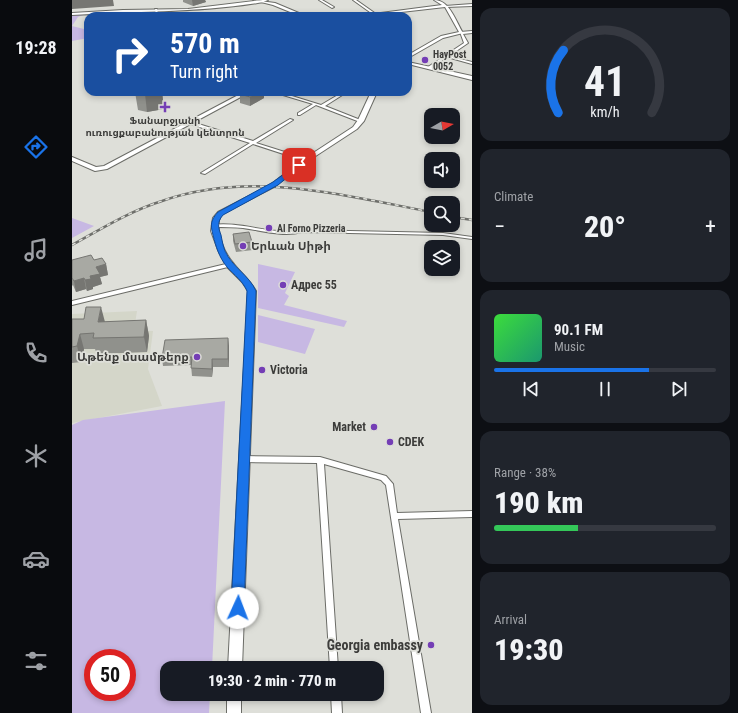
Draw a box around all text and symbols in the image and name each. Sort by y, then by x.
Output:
text: 570 m [170,27,240,60]
icon: right [104,28,156,80]
text: 19:28 [15,37,57,58]
place label: HayPost 0052 [433,49,466,72]
marker: HayPost 0052 [420,55,430,65]
text: 41 [584,56,626,105]
text: Turn right [170,61,238,82]
marker: Ֆանարջյանի ուռուցքաբանության կենտրոն [159,101,171,113]
text: km/h [590,103,620,119]
north arrow [424,108,460,144]
map controls [424,108,460,276]
place label: Ֆանարջյանի ուռուցքաբանության կենտրոն [85,115,245,138]
icon: directions [22,133,50,161]
pin [282,148,316,182]
button: sound [424,152,460,188]
icon: arrive [288,154,310,176]
text: Climate [494,189,533,204]
button: search [424,196,460,232]
text: 20° [584,209,626,244]
text: − [494,214,505,239]
text: + [705,214,716,239]
marker: Al Forno Pizzeria [264,223,274,233]
place label: Al Forno Pizzeria [277,223,346,234]
icon: music [22,236,50,264]
place label: Երևան Սիթի [251,239,331,253]
button: layers [424,240,460,276]
marker: Երևան Սիթի [238,241,248,251]
place label: Адрес 55 [291,278,337,292]
marker: Адрес 55 [278,280,288,290]
text: 90.1 FM [554,321,603,339]
icon: phone [22,339,50,367]
text: Music [554,339,585,354]
place label: Աթենք մսամթերք [77,350,189,364]
marker: Աթենք մսամթերք [192,352,202,362]
place label: Victoria [270,363,308,377]
marker: Victoria [257,365,267,375]
icon: previous [520,378,542,400]
icon: pause [594,378,616,400]
icon: next [668,378,690,400]
place label: Market [332,420,366,434]
marker: Market [369,422,379,432]
place label: CDEK [398,435,425,449]
marker: CDEK [385,437,395,447]
icon: climate [22,442,50,470]
text: Range · 38% [494,465,556,480]
text: 190 km [494,485,583,520]
icon: car [22,545,50,573]
position arrow [217,587,259,629]
text: Arrival [494,612,527,627]
text: 19:30 [494,632,563,667]
place label: Georgia embassy [327,637,424,653]
marker: Georgia embassy [426,640,436,650]
icon: filters [22,647,50,675]
speed limit sign: 50 [84,649,136,701]
text: 19:30 · 2 min · 770 m [208,672,336,690]

